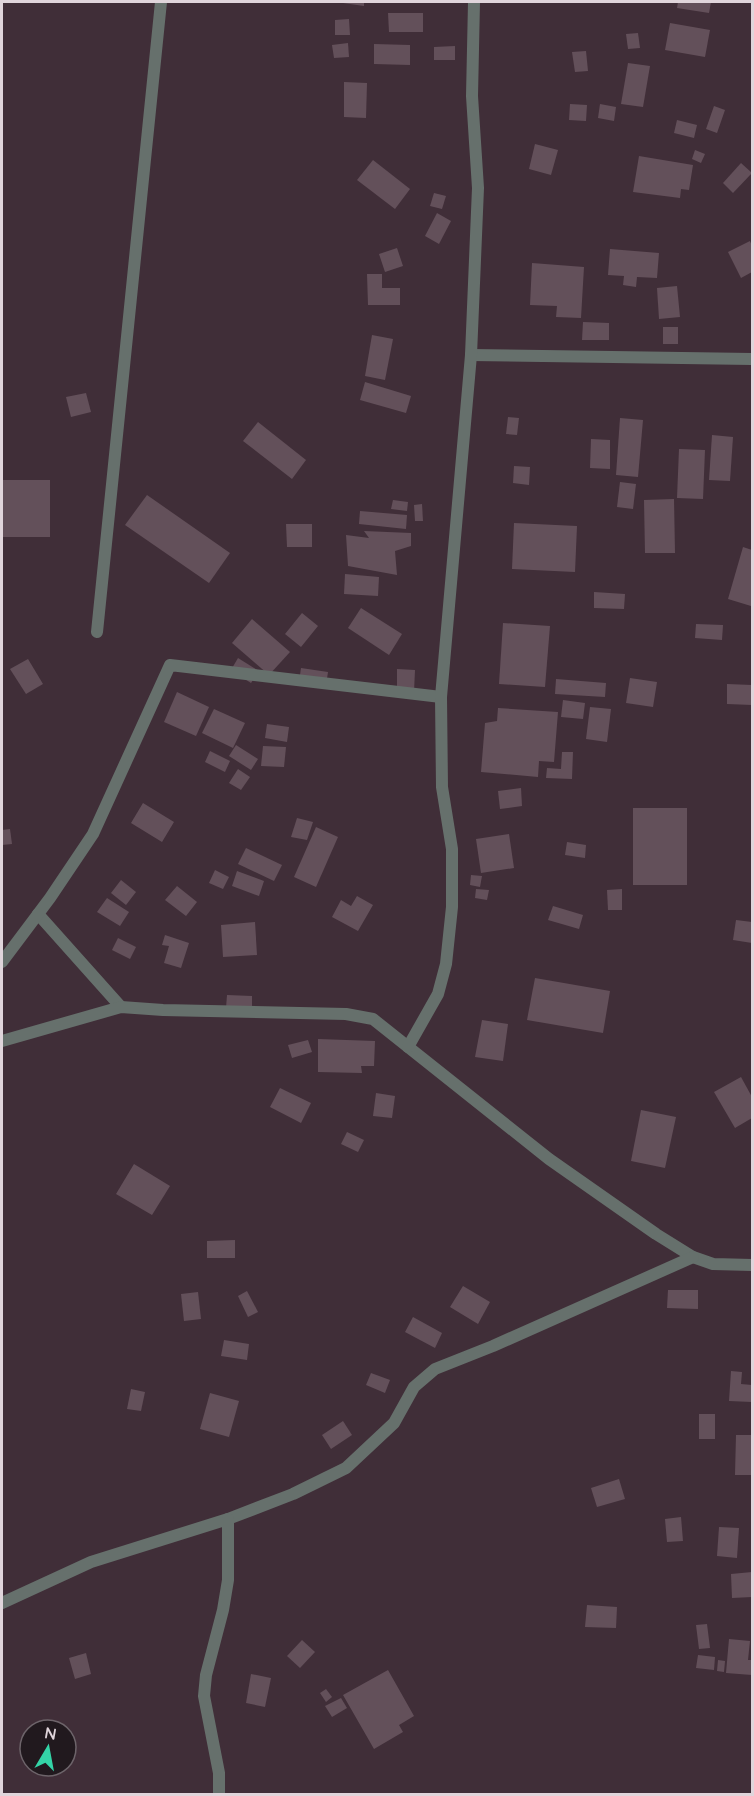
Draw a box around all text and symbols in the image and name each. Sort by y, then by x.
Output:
north arrow [18,1718,78,1778]
text: N [43,1722,58,1744]

